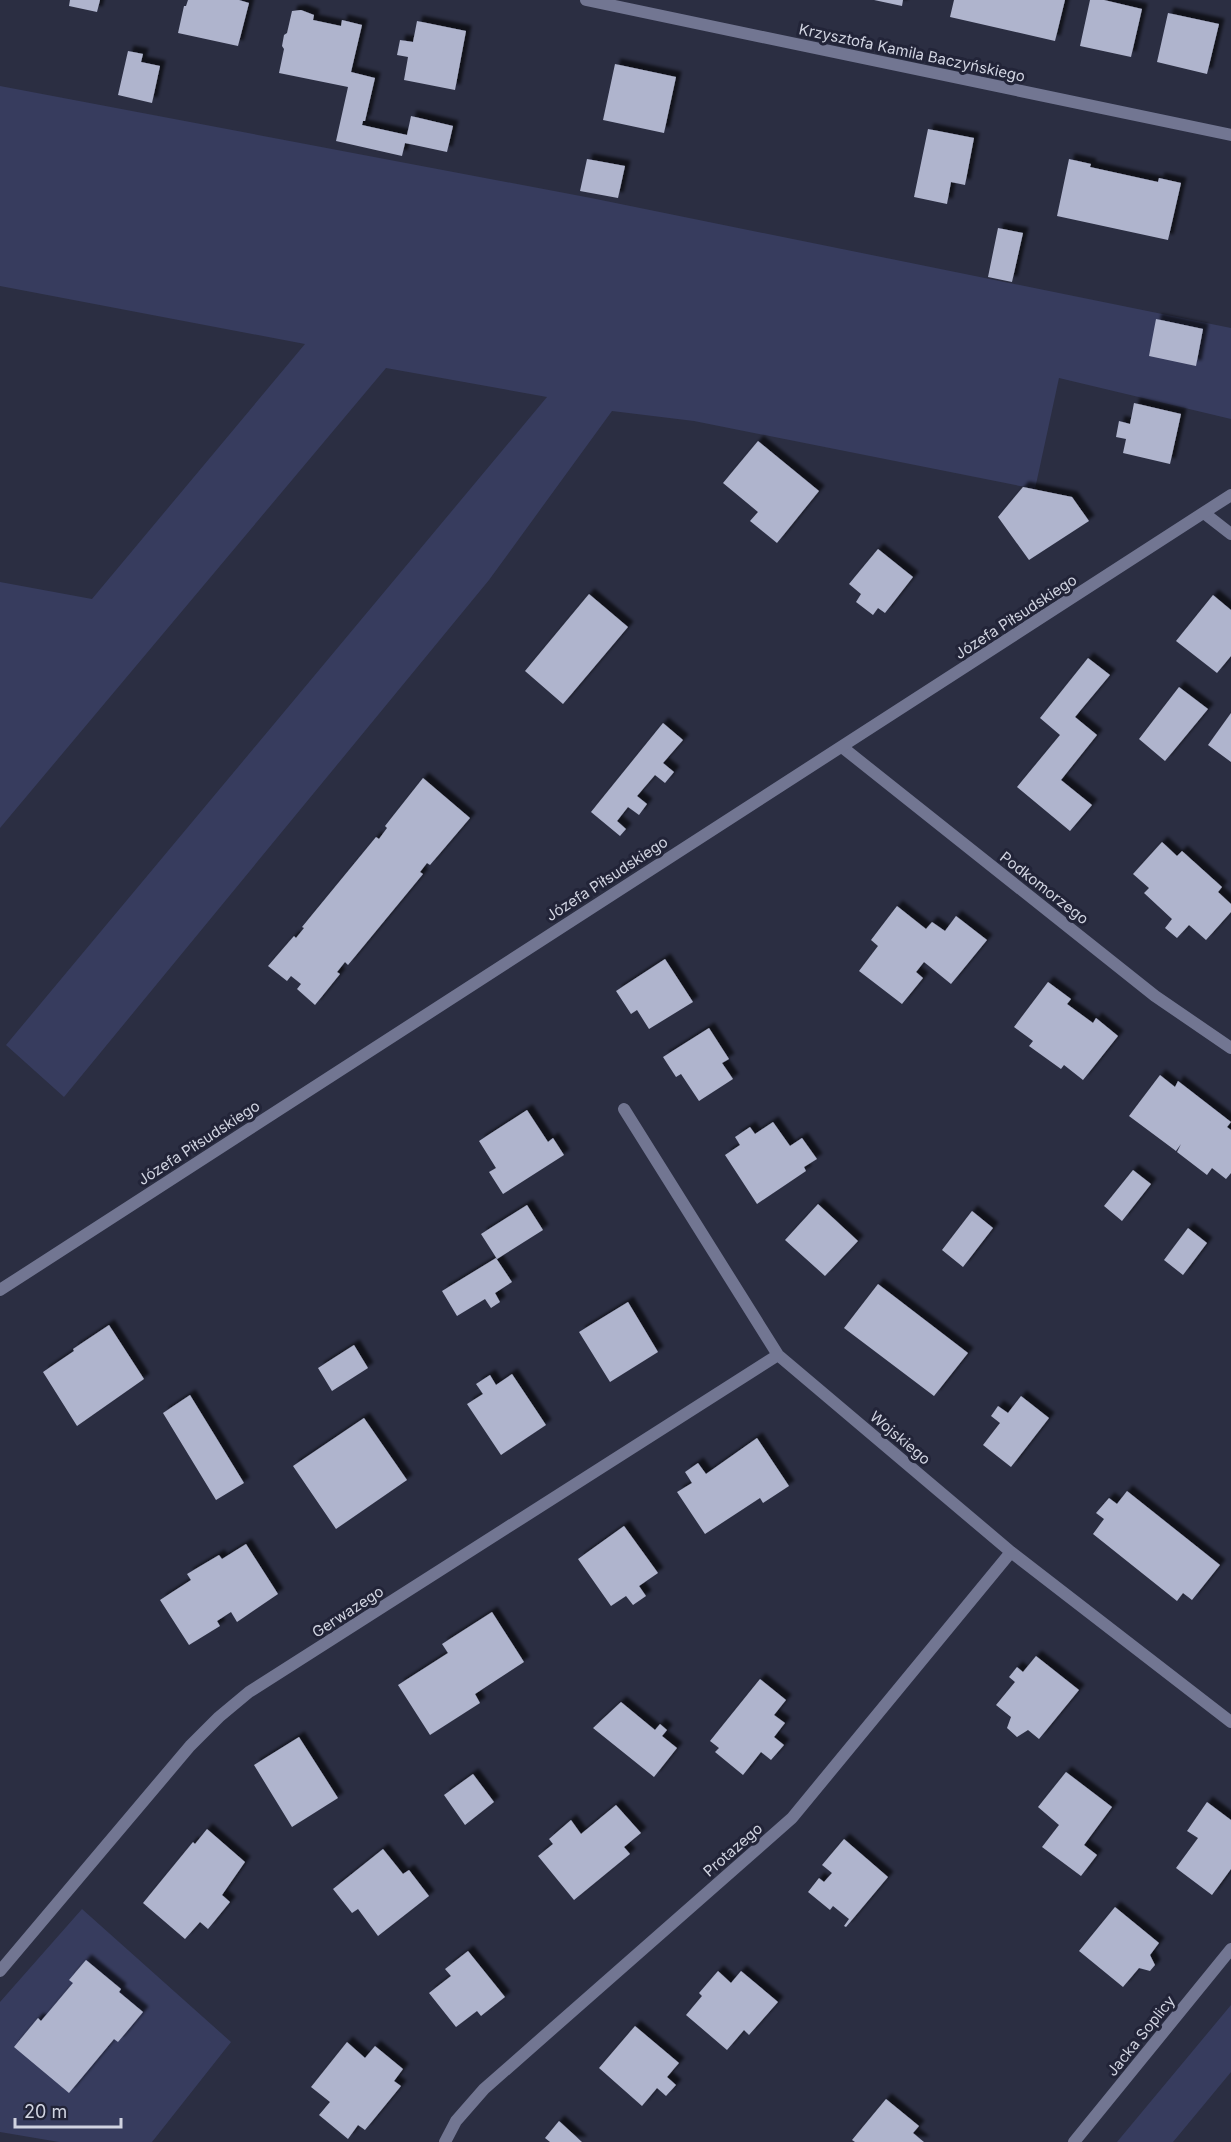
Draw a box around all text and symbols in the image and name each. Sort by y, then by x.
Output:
street label: Krzysztofa Kamila Baczyńskiego [797,19,1027,86]
street label: Józefa Piłsudskiego [951,570,1080,663]
street label: Józefa Piłsudskiego [542,832,671,925]
street label: Podkomorzego [996,847,1092,928]
street label: Józefa Piłsudskiego [134,1096,263,1189]
street label: Wojskiego [866,1407,935,1468]
street label: Gerwazego [308,1581,387,1642]
street label: Protazego [699,1819,766,1881]
street label: Jacka Soplicy [1102,1991,1179,2080]
scale bar [15,2091,122,2129]
text: 20 m [24,2101,67,2122]

